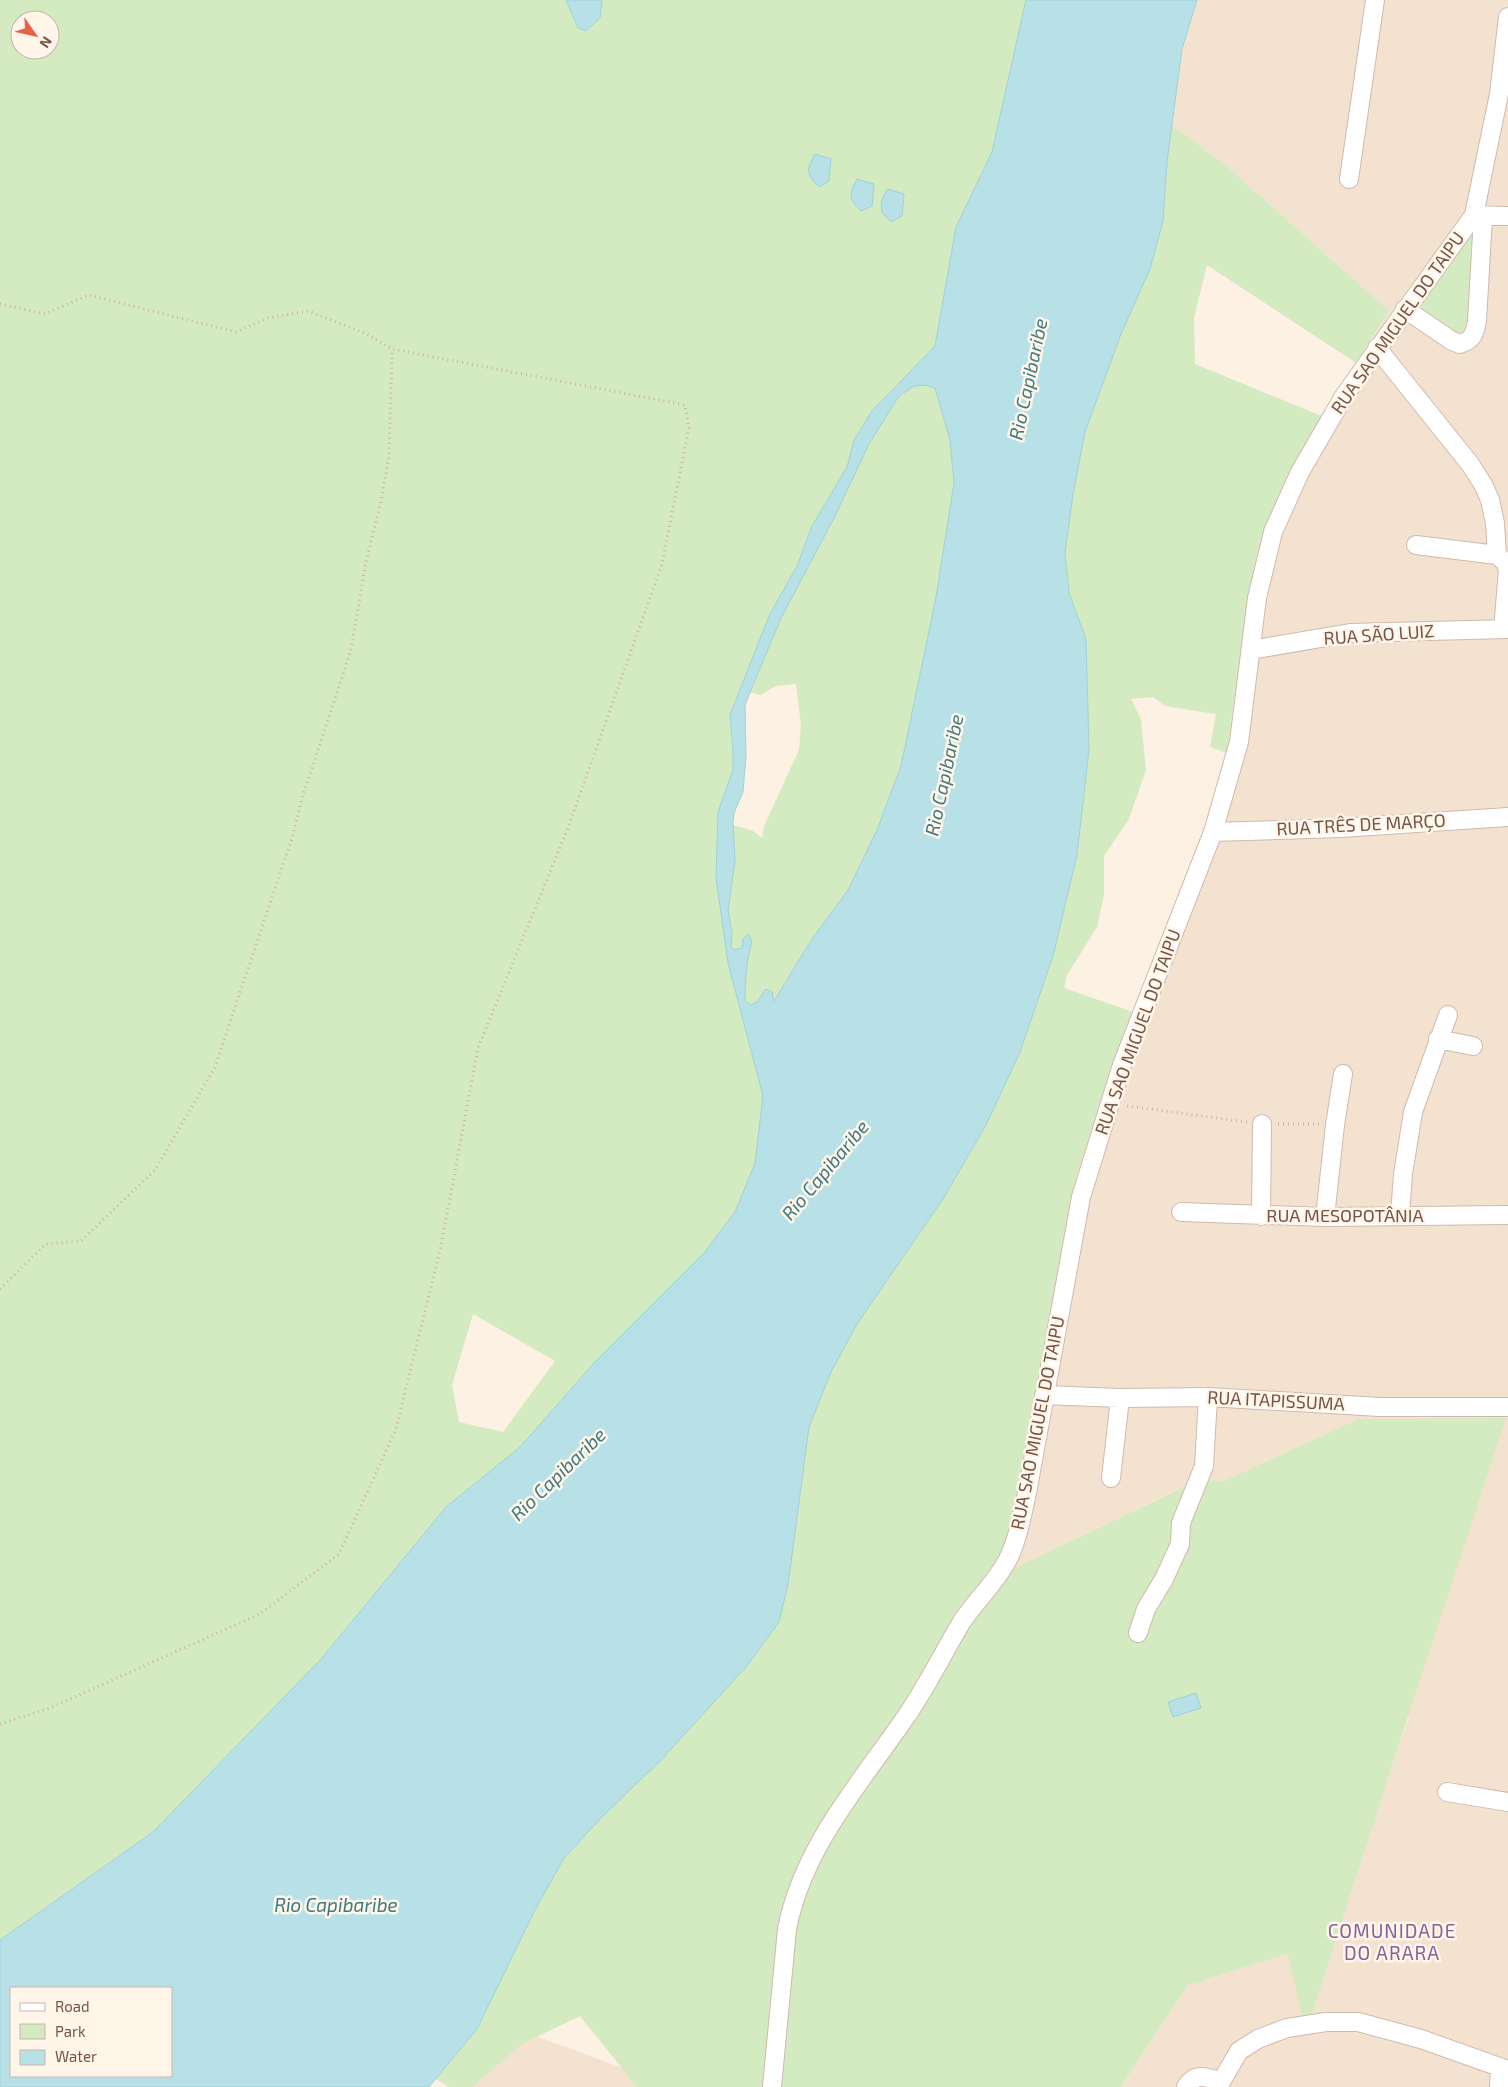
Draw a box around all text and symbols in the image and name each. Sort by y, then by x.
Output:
north arrow [10,10,60,60]
text: N [36,34,56,51]
street label: RUA SAO MIGUEL DO TAIPU [1326,227,1469,418]
water label: Rio Capibaribe [1003,316,1052,442]
street label: RUA SÃO LUIZ [1323,619,1435,649]
water label: Rio Capibaribe [919,712,968,838]
street label: RUA TRÊS DE MARÇO [1276,809,1446,840]
street label: RUA SAO MIGUEL DO TAIPU [1090,926,1185,1138]
water label: Rio Capibaribe [776,1115,873,1224]
street label: RUA MESOPOTÂNIA [1266,1204,1424,1226]
street label: RUA SAO MIGUEL DO TAIPU [1005,1314,1069,1532]
street label: RUA ITAPISSUMA [1207,1385,1346,1415]
water label: Rio Capibaribe [505,1422,610,1525]
water label: Rio Capibaribe [274,1893,398,1916]
district label: COMUNIDADE DO ARARA [1328,1919,1456,1964]
legend [10,1987,172,2077]
text: Road [55,1997,90,2015]
text: Park [55,2022,86,2040]
text: Water [55,2047,97,2065]

